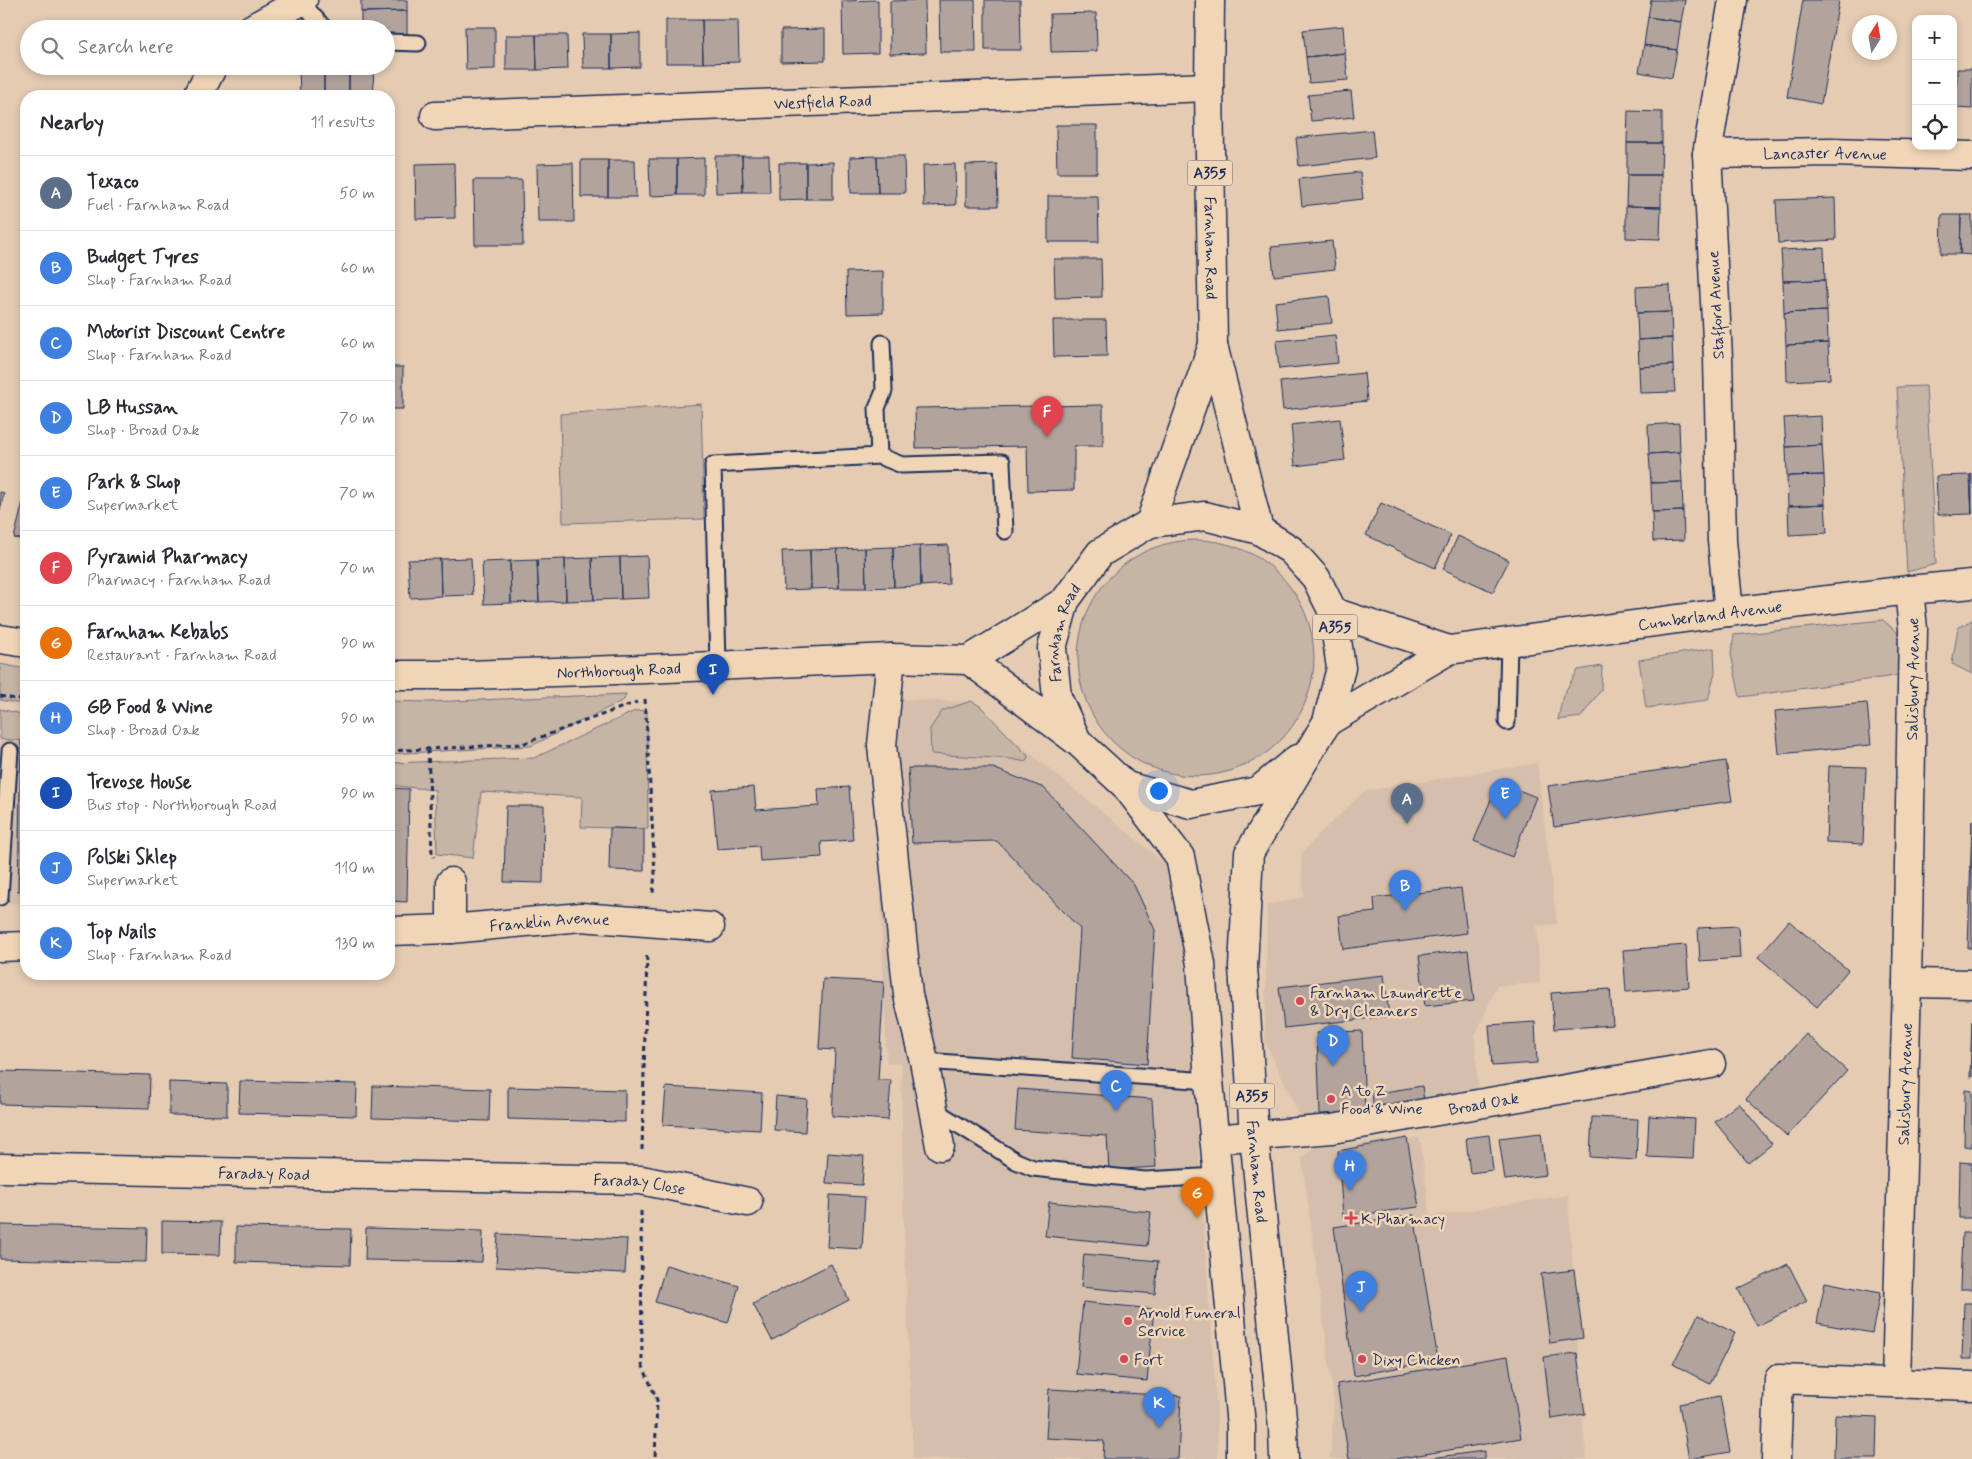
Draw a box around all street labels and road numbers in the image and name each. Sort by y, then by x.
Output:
street label: Westfield Road [773,91,872,115]
street label: Lancaster Avenue [1763,143,1887,166]
road number: A355 [1188,160,1232,186]
street label: Farnham Road [1199,196,1221,300]
street label: Stafford Avenue [1703,250,1732,360]
street label: Farnham Road [1043,580,1086,683]
street label: Cumberland Avenue [1637,597,1783,636]
road number: A355 [1312,614,1358,640]
street label: Salisbury Avenue [1902,617,1925,741]
street label: Northborough Road [556,658,682,684]
street label: Franklin Avenue [489,908,611,937]
street label: Salisbury Avenue [1894,1023,1918,1146]
road number: A355 [1230,1084,1274,1108]
street label: Broad Oak [1447,1088,1520,1121]
street label: Farnham Road [1241,1120,1272,1224]
street label: Faraday Road [218,1163,310,1186]
street label: Faraday Close [593,1170,687,1201]

